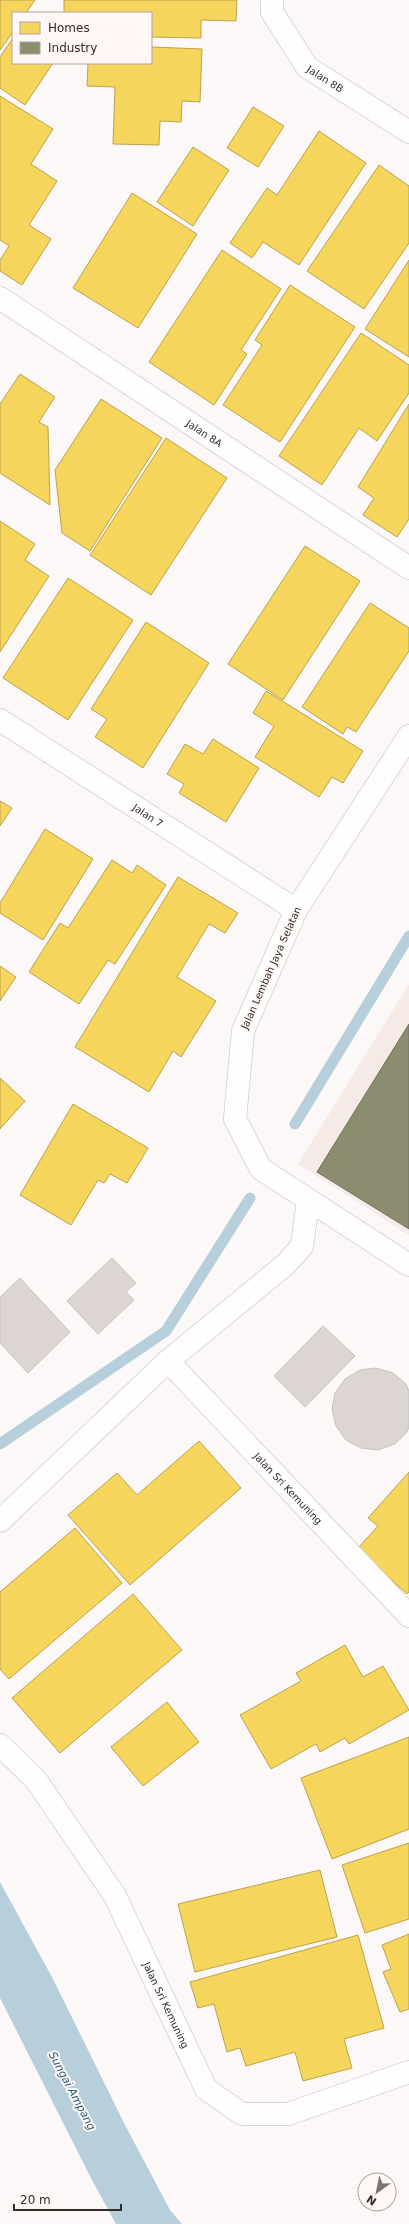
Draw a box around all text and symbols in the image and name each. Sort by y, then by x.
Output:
legend [12,12,152,64]
text: Homes [48,21,90,35]
text: Industry [48,41,97,55]
street label: Jalan 8B [304,63,346,94]
street label: Jalan 8A [184,417,225,449]
street label: Jalan 7 [130,801,165,829]
street label: Jalan Lembah Jaya Selatan [239,905,303,1032]
street label: Jalan Sri Kemuning [251,1449,325,1526]
street label: Jalan Sri Kemuning [141,1959,191,2050]
water label: Sungai Ampang [46,2049,98,2133]
north arrow [357,2172,397,2212]
scale bar [14,2186,121,2212]
text: N [364,2192,379,2208]
text: 20 m [20,2193,51,2207]

